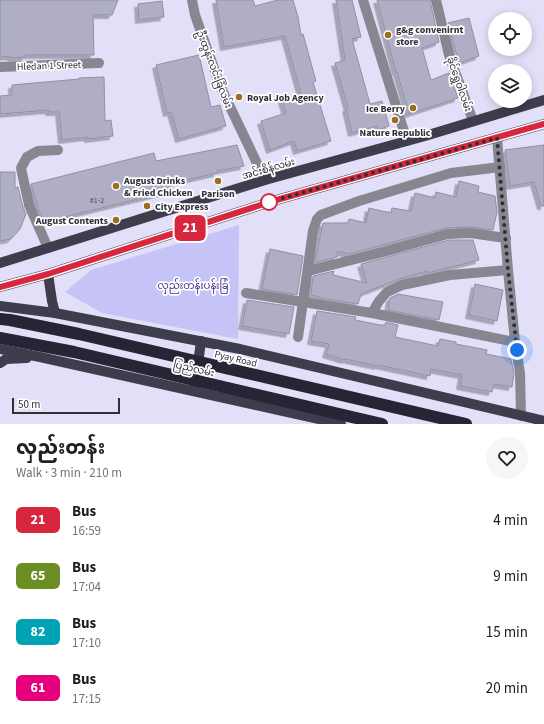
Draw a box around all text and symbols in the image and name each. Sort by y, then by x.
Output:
map controls [488,12,532,108]
button: locate [488,12,532,56]
place label: g&g convenirnt store [396,23,464,49]
street label: ဦးထွန်းလင်းခြံလမ်း [192,28,236,111]
marker: g&g convenirnt store [383,30,393,40]
street label: ခိုင်ရွှေဝါလမ်း [442,55,476,114]
street label: Hledan 1 Street [17,58,82,74]
button: layers [488,64,532,108]
place label: Royal Job Agency [247,91,324,105]
marker: Royal Job Agency [234,92,244,102]
place label: Ice Berry [366,102,406,116]
marker: Ice Berry [408,103,418,113]
marker: Nature Republic [390,115,400,125]
place label: Nature Republic [360,126,431,140]
street label: အင်းစိန်လမ်း [240,154,297,184]
place label: August Drinks & Fried Chicken [123,174,193,200]
marker: Parison [213,176,223,186]
marker: August Drinks & Fried Chicken [111,181,121,191]
place label: Parison [201,187,235,201]
unlabelled marker [260,193,278,211]
house number: #1-2 [90,195,104,206]
place label: City Express [155,200,209,214]
marker: City Express [142,201,152,211]
place label: August Contents [35,214,109,228]
marker: August Contents [111,215,121,225]
line badge: 21 [172,215,208,241]
text: 21 [183,218,197,238]
park label: လှည်းတန်းပန်းခြံ [157,278,229,294]
your location [507,340,527,360]
street label: Pyay Road [213,347,258,371]
street label: ပြည်လမ်း [172,356,216,381]
scale bar [12,396,120,415]
text: 50 m [18,397,40,412]
text: လှည်းတန်း [16,435,105,462]
button: heart [486,437,528,479]
text: Walk · 3 min · 210 m [16,464,122,482]
text: Bus [72,501,96,522]
text: 21 [31,510,45,530]
text: 4 min [493,510,528,531]
text: 16:59 [72,522,101,540]
text: Bus [72,557,96,578]
text: 65 [31,566,45,586]
text: 9 min [493,566,528,587]
text: 17:04 [72,578,101,596]
text: Bus [72,613,96,634]
text: 82 [31,622,45,642]
text: 15 min [486,622,528,643]
text: 17:10 [72,634,101,652]
text: Bus [72,669,96,690]
text: 61 [31,678,45,698]
text: 20 min [486,678,528,699]
text: 17:15 [72,690,101,708]

